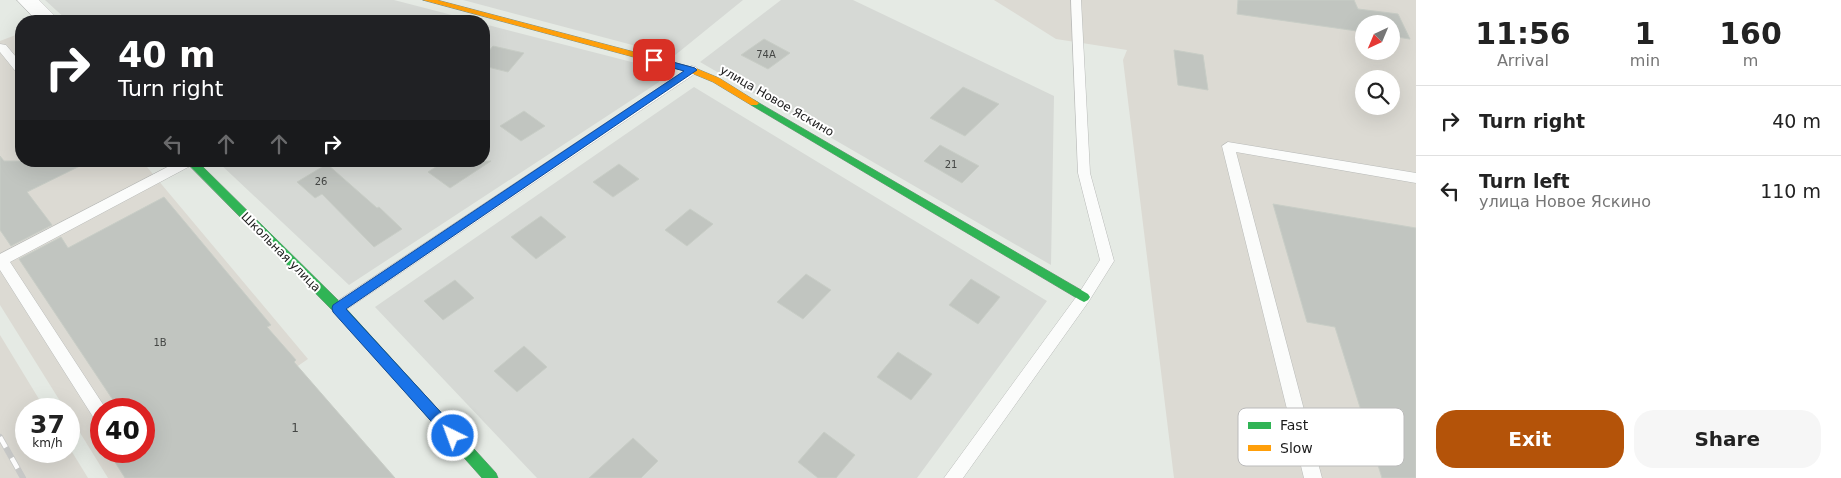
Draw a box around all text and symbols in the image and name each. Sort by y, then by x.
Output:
north arrow [1355,15,1400,60]
map controls [1355,15,1400,115]
text: 11:56 [1475,16,1571,51]
text: 1 [1634,16,1655,51]
text: 160 [1719,16,1782,51]
icon: right [35,35,100,100]
text: 40 m [118,35,215,75]
pin [633,39,675,81]
icon: arrive [640,46,668,74]
house number: 74А [756,49,776,60]
text: Arrival [1497,51,1549,70]
text: min [1630,51,1660,70]
text: m [1743,51,1758,70]
street label: улица Новое Яскино [718,63,836,139]
button: search [1355,70,1400,115]
text: Turn right [118,76,223,101]
icon: right [1436,107,1464,135]
text: Turn right [1479,110,1585,132]
text: 40 m [1772,110,1821,132]
icon: left [159,130,187,158]
icon: ahead [212,130,240,158]
icon: ahead [265,130,293,158]
icon: right [318,130,346,158]
house number: 21 [945,159,957,170]
text: Turn left [1479,170,1570,192]
house number: 26 [315,176,327,187]
icon: left [1436,177,1464,205]
text: 110 m [1760,180,1821,202]
text: улица Новое Яскино [1479,192,1651,211]
street label: Школьная улица [238,209,324,295]
house number: 1В [153,337,167,348]
speed limit sign: 40 [90,398,155,463]
legend [1238,408,1404,466]
position arrow [426,409,478,461]
text: 37 [30,410,65,439]
button: Exit [1436,410,1624,468]
button: Share [1634,410,1821,468]
text: Fast [1280,417,1309,433]
house number: 1 [291,421,299,435]
text: km/h [32,436,63,450]
text: Slow [1280,440,1313,456]

